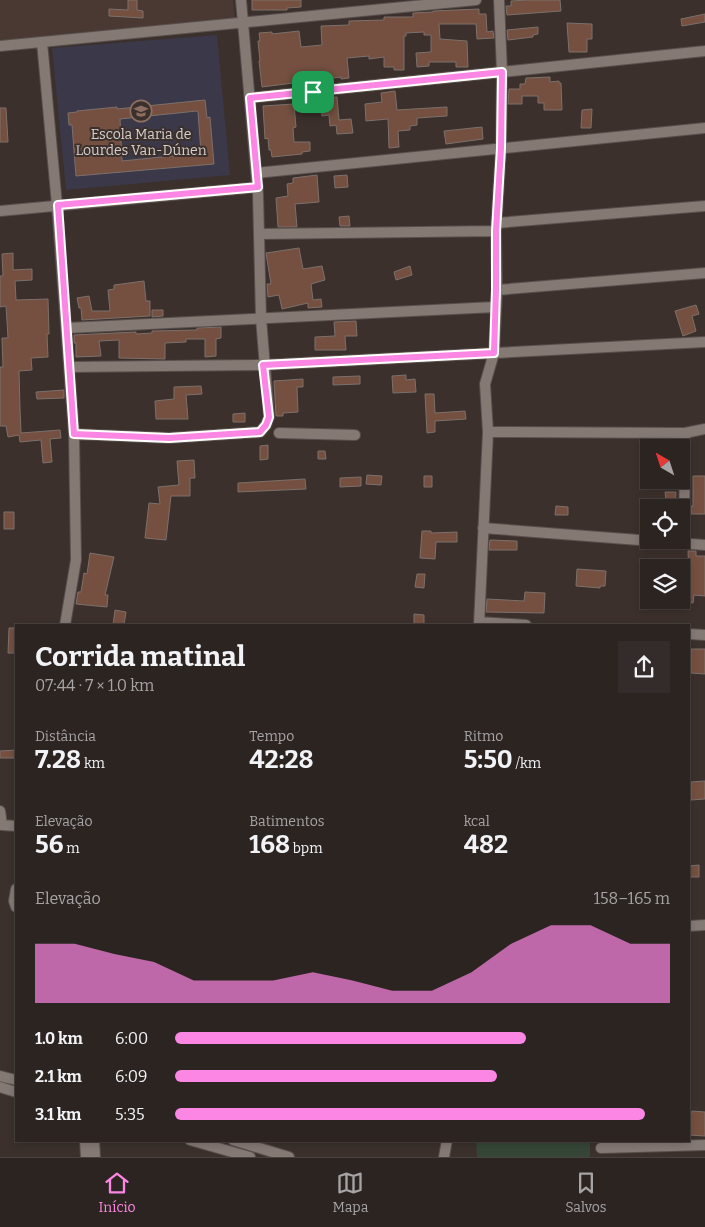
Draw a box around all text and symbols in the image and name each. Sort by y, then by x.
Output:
pin [292,71,334,113]
icon: arrive [299,78,327,106]
school or university icon: Escola Maria de Lourdes Van-Dúnen [129,99,153,123]
place label: Escola Maria de Lourdes Van-Dúnen [75,126,207,159]
north arrow [640,439,690,489]
map controls [640,439,690,609]
button: locate [640,499,690,549]
button: layers [640,559,690,609]
text: Corrida matinal [35,640,245,673]
button: share [618,641,670,693]
text: 07:44 · 7 × 1.0 km [35,676,154,695]
text: Distância [35,728,96,745]
text: Tempo [249,728,294,745]
text: Ritmo [464,728,503,745]
text: 7.28 [35,745,81,775]
text: 42:28 [249,745,314,775]
text: 5:50 [464,745,513,775]
text: km [81,755,105,772]
text: /km [513,755,541,772]
text: Elevação [35,813,93,830]
text: Batimentos [249,813,324,830]
text: kcal [464,813,490,830]
text: 56 [35,830,63,860]
text: 168 [249,830,290,860]
text: 482 [464,830,508,860]
text: m [63,840,80,857]
text: bpm [290,840,323,857]
text: Elevação [35,889,101,908]
text: 158–165 m [594,889,670,908]
text: 1.0 km [35,1029,83,1048]
text: 6:00 [115,1029,148,1048]
text: 2.1 km [35,1067,82,1086]
text: 6:09 [115,1067,147,1086]
text: 3.1 km [35,1105,81,1124]
text: 5:35 [115,1105,145,1124]
tab: Início [98,1169,136,1216]
tab: Mapa [332,1169,368,1216]
tab: Salvos [565,1169,607,1216]

